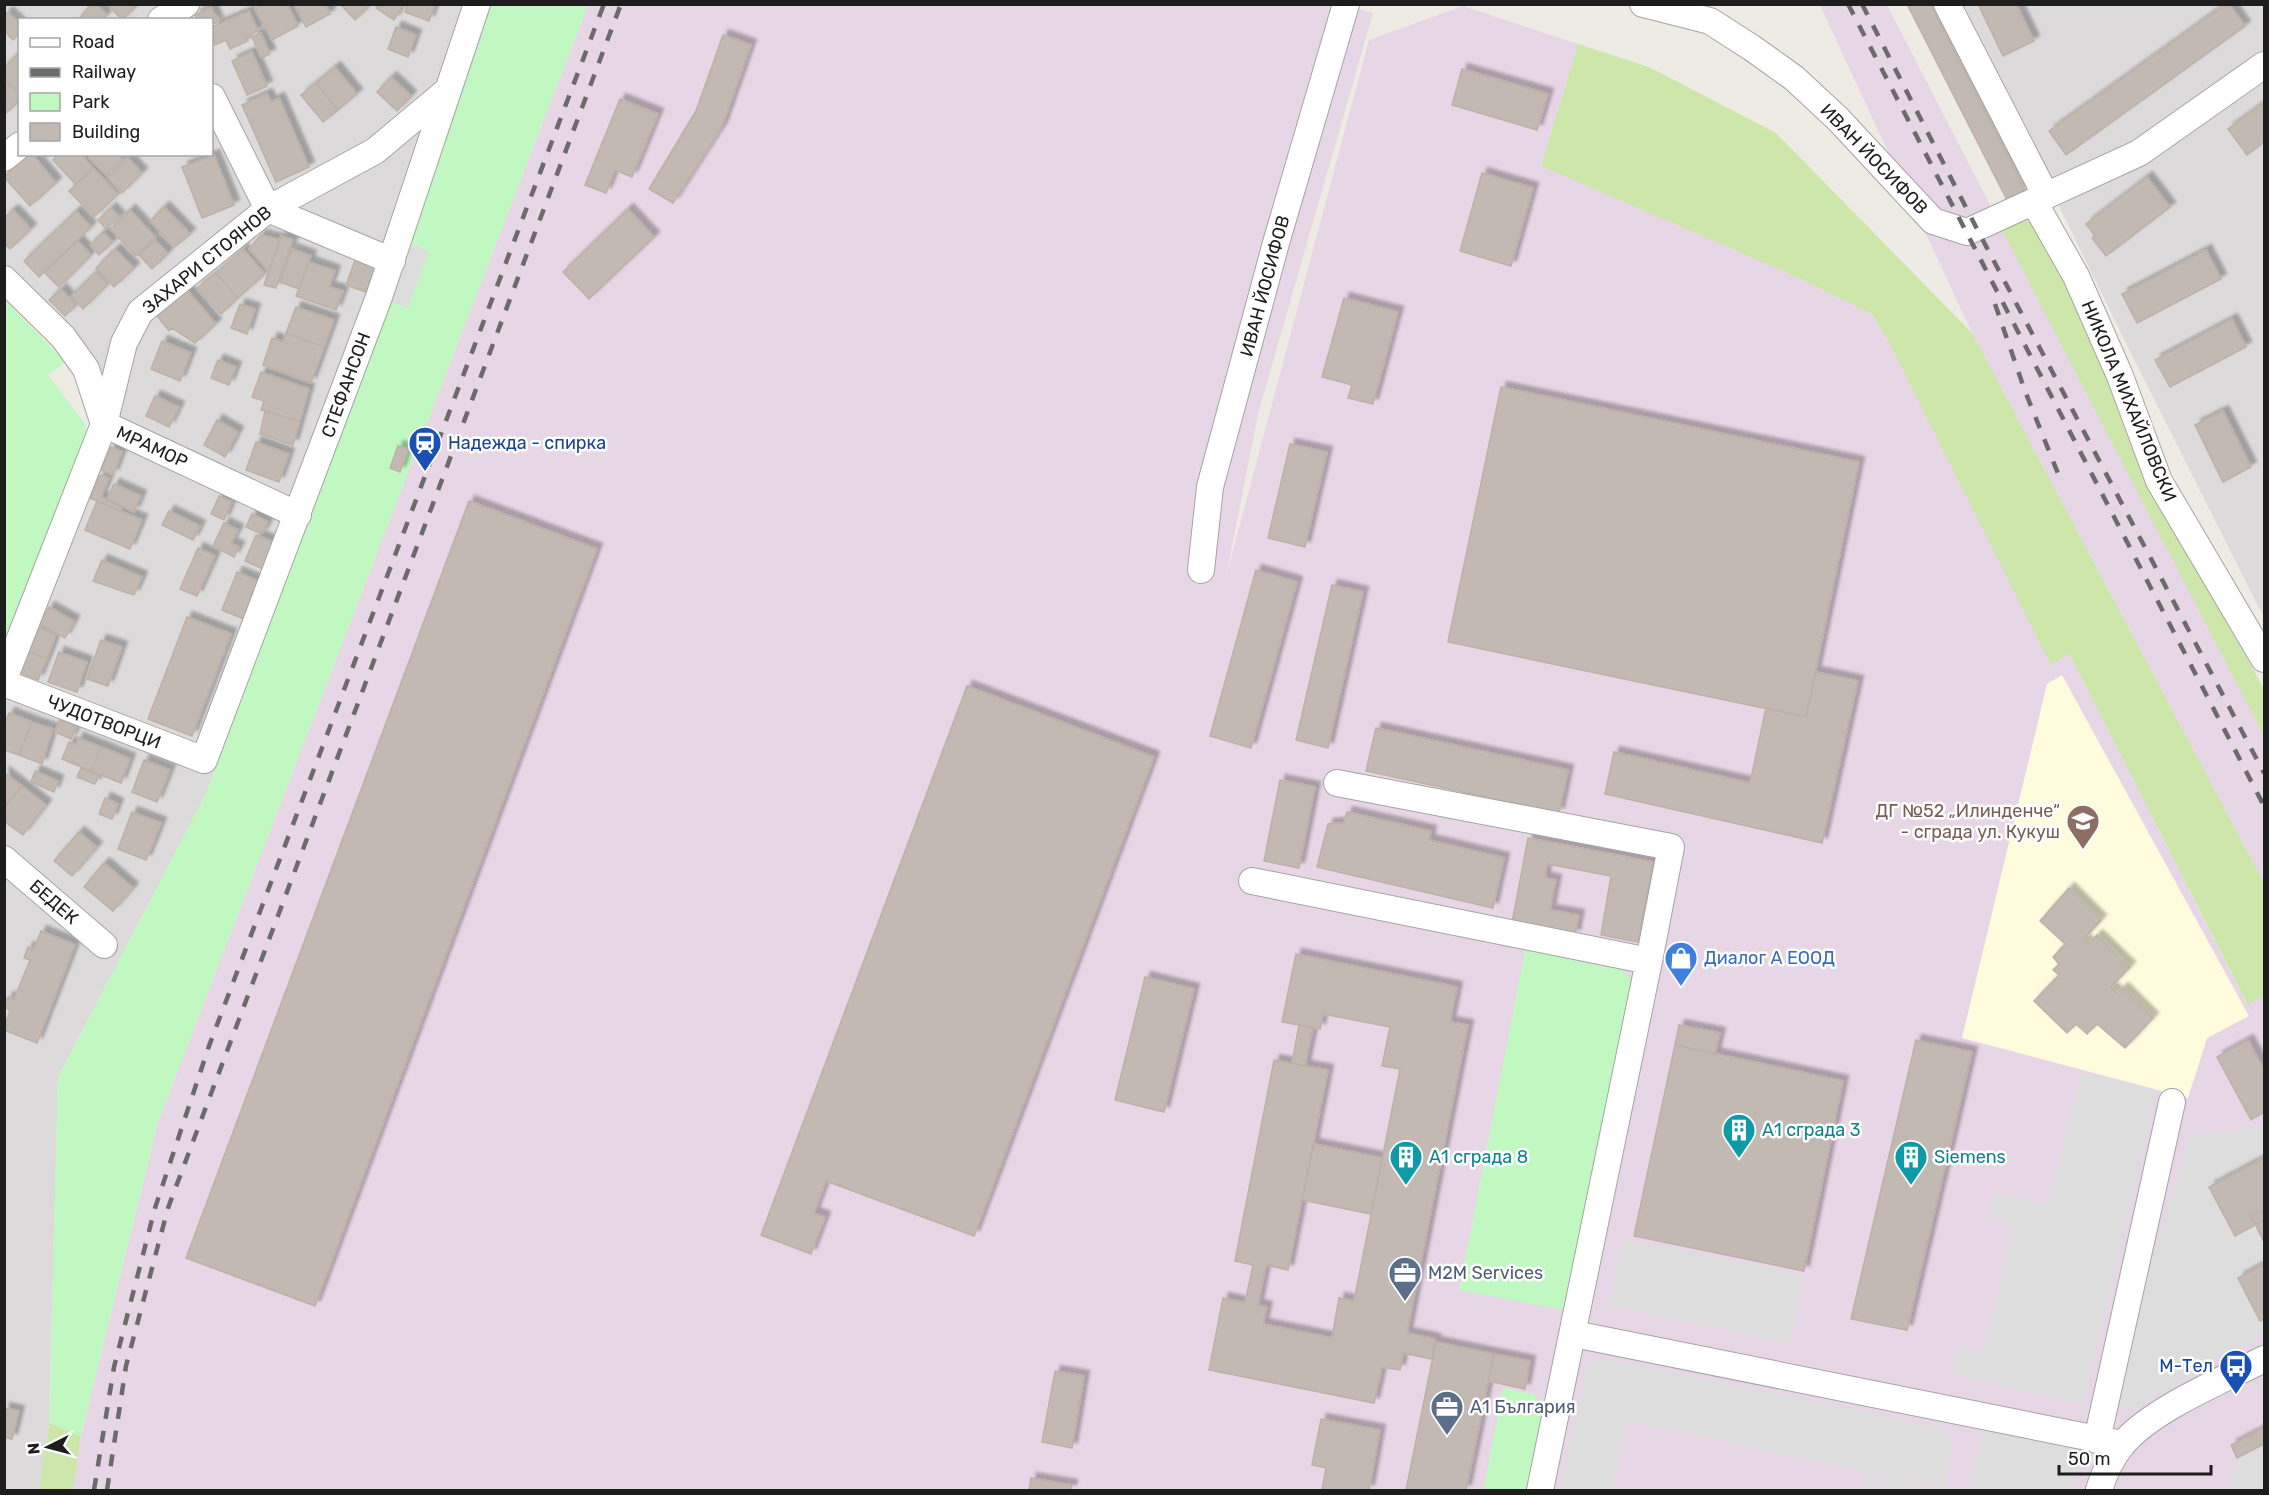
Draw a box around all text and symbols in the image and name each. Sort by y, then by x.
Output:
legend [18,18,213,156]
text: Road [72,31,115,53]
text: Railway [72,61,136,83]
text: Park [72,91,110,113]
street label: ИВАН ЙОСИФОВ [1816,99,1932,219]
text: Building [72,121,140,143]
street label: ЗАХАРИ СТОЯНОВ [138,201,276,319]
street label: ИВАН ЙОСИФОВ [1236,213,1294,359]
street label: НИКОЛА МИХАЙЛОВСКИ [2077,297,2181,505]
street label: СТЕФАНСОН [317,329,375,441]
street label: МРАМОР [113,421,191,473]
station icon: Надежда - спирка [407,425,443,472]
place label: Надежда - спирка [448,432,606,454]
street label: ЧУДОТВОРЦИ [44,690,164,754]
place label: ДГ №52 „Илинденче“ - сграда ул. Кукуш [1876,800,2060,843]
school or university icon: ДГ №52 „Илинденче“ - сграда ул. Кукуш [2065,803,2101,850]
street label: БЕДЕК [25,875,83,929]
shop icon: Диалог А ЕООД [1663,940,1699,987]
place label: Диалог А ЕООД [1704,947,1835,969]
building icon: А1 сграда 3 [1721,1112,1757,1159]
place label: А1 сграда 3 [1762,1119,1860,1141]
building icon: А1 сграда 8 [1388,1139,1424,1186]
building icon: Siemens [1893,1139,1929,1186]
place label: А1 сграда 8 [1429,1146,1528,1168]
place label: Siemens [1934,1146,2006,1168]
office icon: M2M Services [1387,1255,1423,1302]
place label: M2M Services [1428,1262,1543,1284]
bus stop icon: М-Тел [2218,1348,2254,1395]
place label: М-Тел [2159,1355,2213,1377]
office icon: А1 България [1429,1389,1465,1436]
place label: А1 България [1470,1396,1576,1418]
north arrow [18,1417,78,1477]
scale bar [2059,1438,2210,1476]
text: N [24,1442,44,1455]
text: 50 m [2068,1448,2111,1470]

